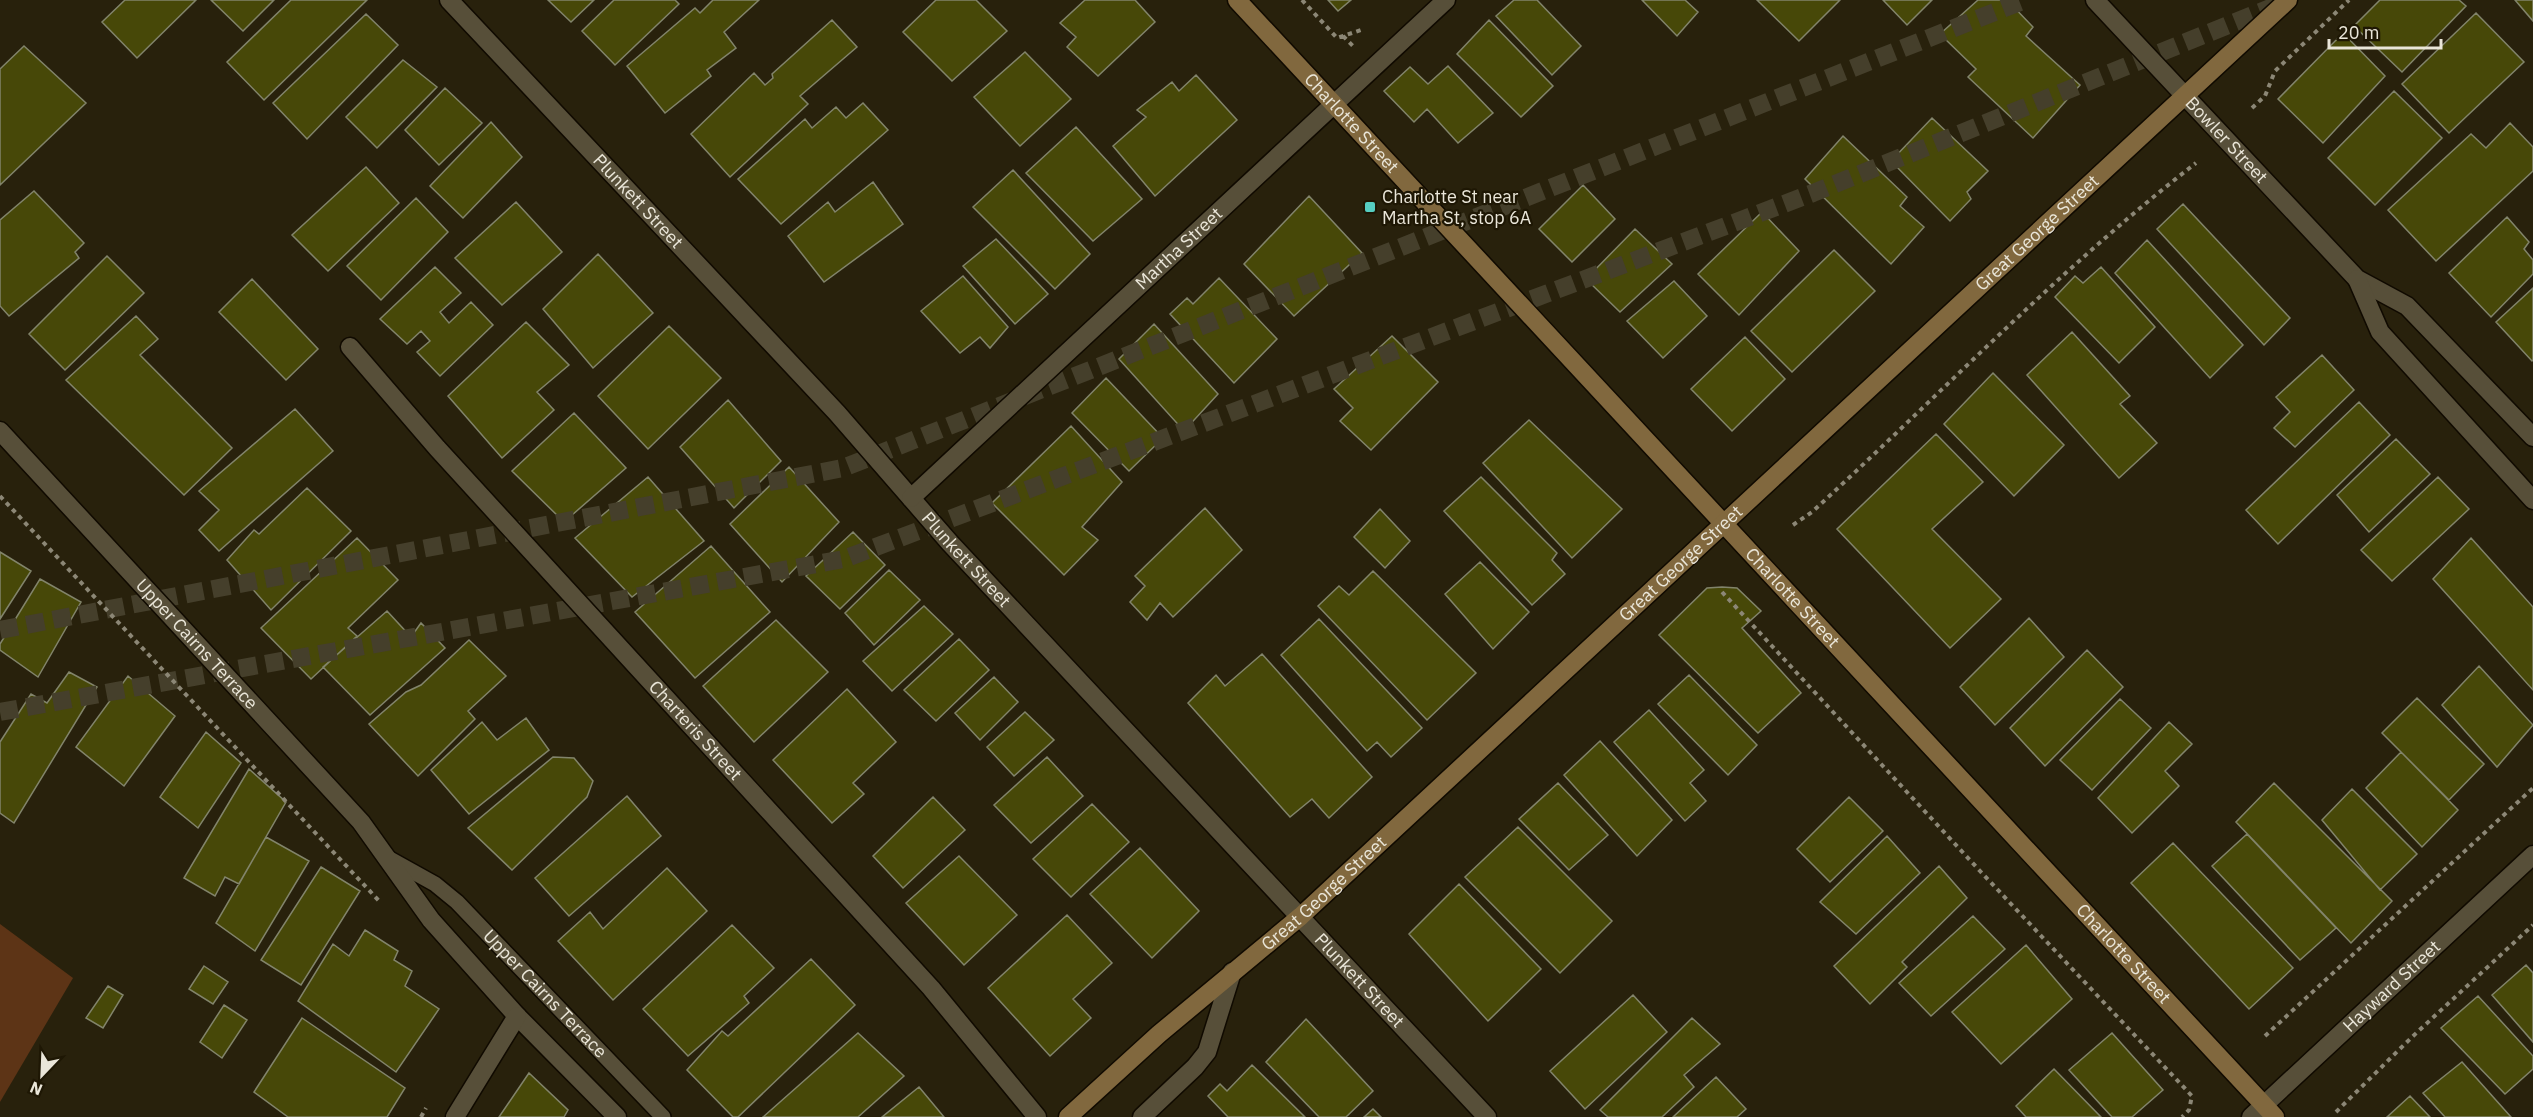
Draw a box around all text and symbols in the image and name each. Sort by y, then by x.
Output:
scale bar [2329,12,2442,50]
text: 20 m [2338,21,2380,44]
street label: Charlotte Street [1300,68,1404,178]
street label: Bowler Street [2181,91,2273,188]
street label: Plunkett Street [588,149,688,253]
street label: Great George Street [1970,169,2103,296]
place label: Charlotte St near Martha St, stop 6A [1382,185,1532,229]
marker: Charlotte St near Martha St, stop 6A [1363,200,1377,214]
street label: Martha Street [1130,202,1227,294]
street label: Great George Street [1614,500,1747,626]
street label: Plunkett Street [917,507,1016,612]
street label: Charlotte Street [1741,542,1845,652]
street label: Upper Cairns Terrace [131,574,263,714]
street label: Charteris Street [644,675,747,785]
street label: Great George Street [1256,831,1391,955]
street label: Charlotte Street [2071,898,2176,1008]
street label: Upper Cairns Terrace [478,924,612,1063]
street label: Plunkett Street [1310,928,1410,1032]
street label: Hayward Street [2338,935,2445,1037]
north arrow [12,1045,72,1105]
text: N [27,1077,45,1100]

